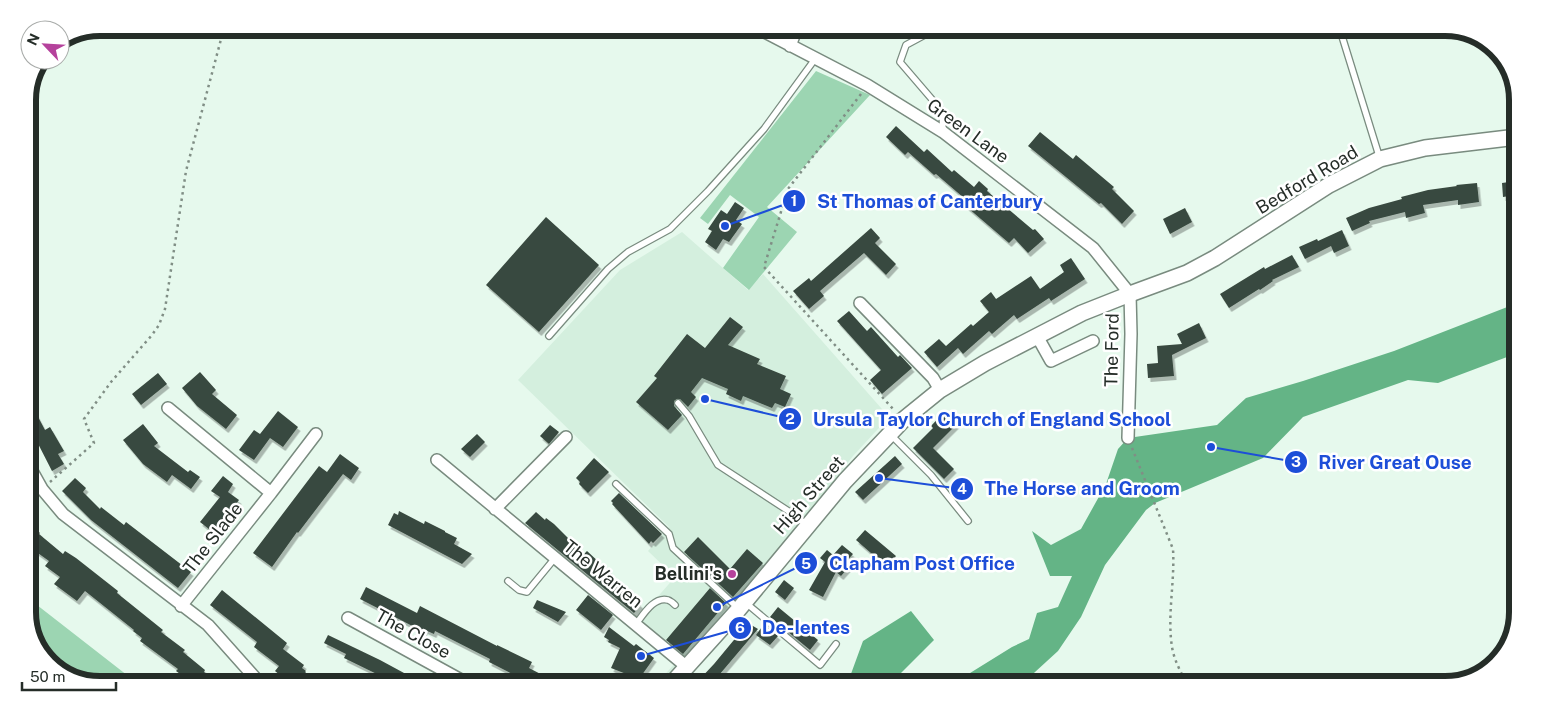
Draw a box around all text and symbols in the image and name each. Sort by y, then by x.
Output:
north arrow [20,20,70,70]
text: N [24,31,43,48]
street label: Green Lane [923,94,1013,167]
street label: Bedford Road [1252,141,1361,218]
callout: St Thomas of Canterbury [782,184,1053,218]
text: St Thomas of Canterbury [817,190,1043,212]
text: 1 [791,192,797,209]
street label: The Ford [1100,313,1123,387]
callout: Ursula Taylor Church of England School [778,402,1181,436]
text: Ursula Taylor Church of England School [813,408,1171,430]
text: 2 [785,410,795,427]
callout: River Great Ouse [1284,445,1482,479]
street label: High Street [769,451,848,538]
text: River Great Ouse [1318,451,1472,473]
text: 3 [1291,453,1301,470]
callout: The Horse and Groom [949,472,1190,506]
text: The Horse and Groom [984,477,1180,499]
text: 4 [957,480,967,497]
street label: The Slade [179,498,247,577]
street label: The Warren [559,535,647,612]
callout: Clapham Post Office [794,546,1025,580]
text: Clapham Post Office [829,552,1015,574]
text: 5 [801,555,811,572]
place label: Bellini's [654,563,722,584]
marker: Bellini's [726,568,738,580]
street label: The Close [372,604,454,663]
callout: De-Ientes [727,611,861,645]
text: De-Ientes [762,616,850,638]
text: 6 [735,619,745,636]
scale bar [22,660,116,692]
text: 50 m [30,668,65,685]

